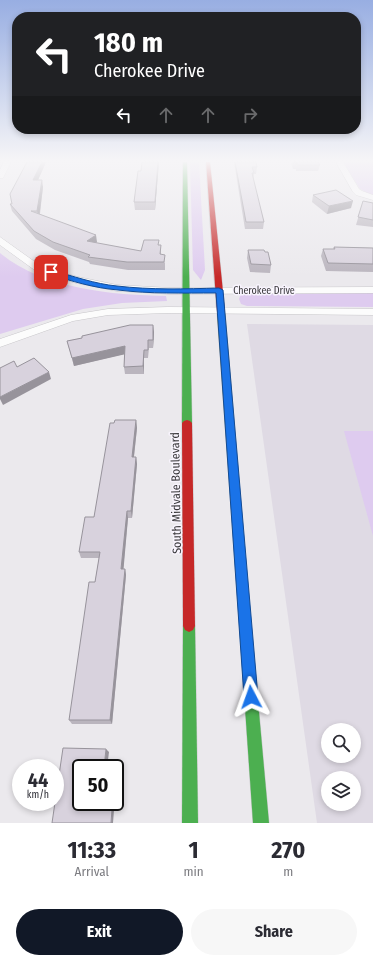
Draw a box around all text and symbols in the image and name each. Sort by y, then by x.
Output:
text: 180 m [94,26,163,59]
icon: left [28,28,80,80]
text: Cherokee Drive [94,60,205,82]
icon: left [113,104,135,126]
icon: ahead [155,104,177,126]
icon: ahead [197,104,219,126]
icon: right [239,104,261,126]
pin [34,255,68,289]
icon: arrive [40,261,62,283]
street label: Cherokee Drive [233,285,295,297]
street label: South Midvale Boulevard [168,432,184,554]
position arrow [230,676,272,718]
map controls [321,723,361,811]
button: search [321,723,361,763]
speed limit sign: 50 [72,759,124,811]
text: 44 [28,768,48,792]
button: layers [321,771,361,811]
text: km/h [27,789,49,801]
text: 11:33 [68,836,116,864]
text: 1 [189,836,199,864]
text: 270 [271,836,305,864]
text: Arrival [75,864,109,879]
text: min [184,864,204,879]
text: m [283,864,293,879]
button: Exit [16,909,183,955]
button: Share [191,909,357,955]

